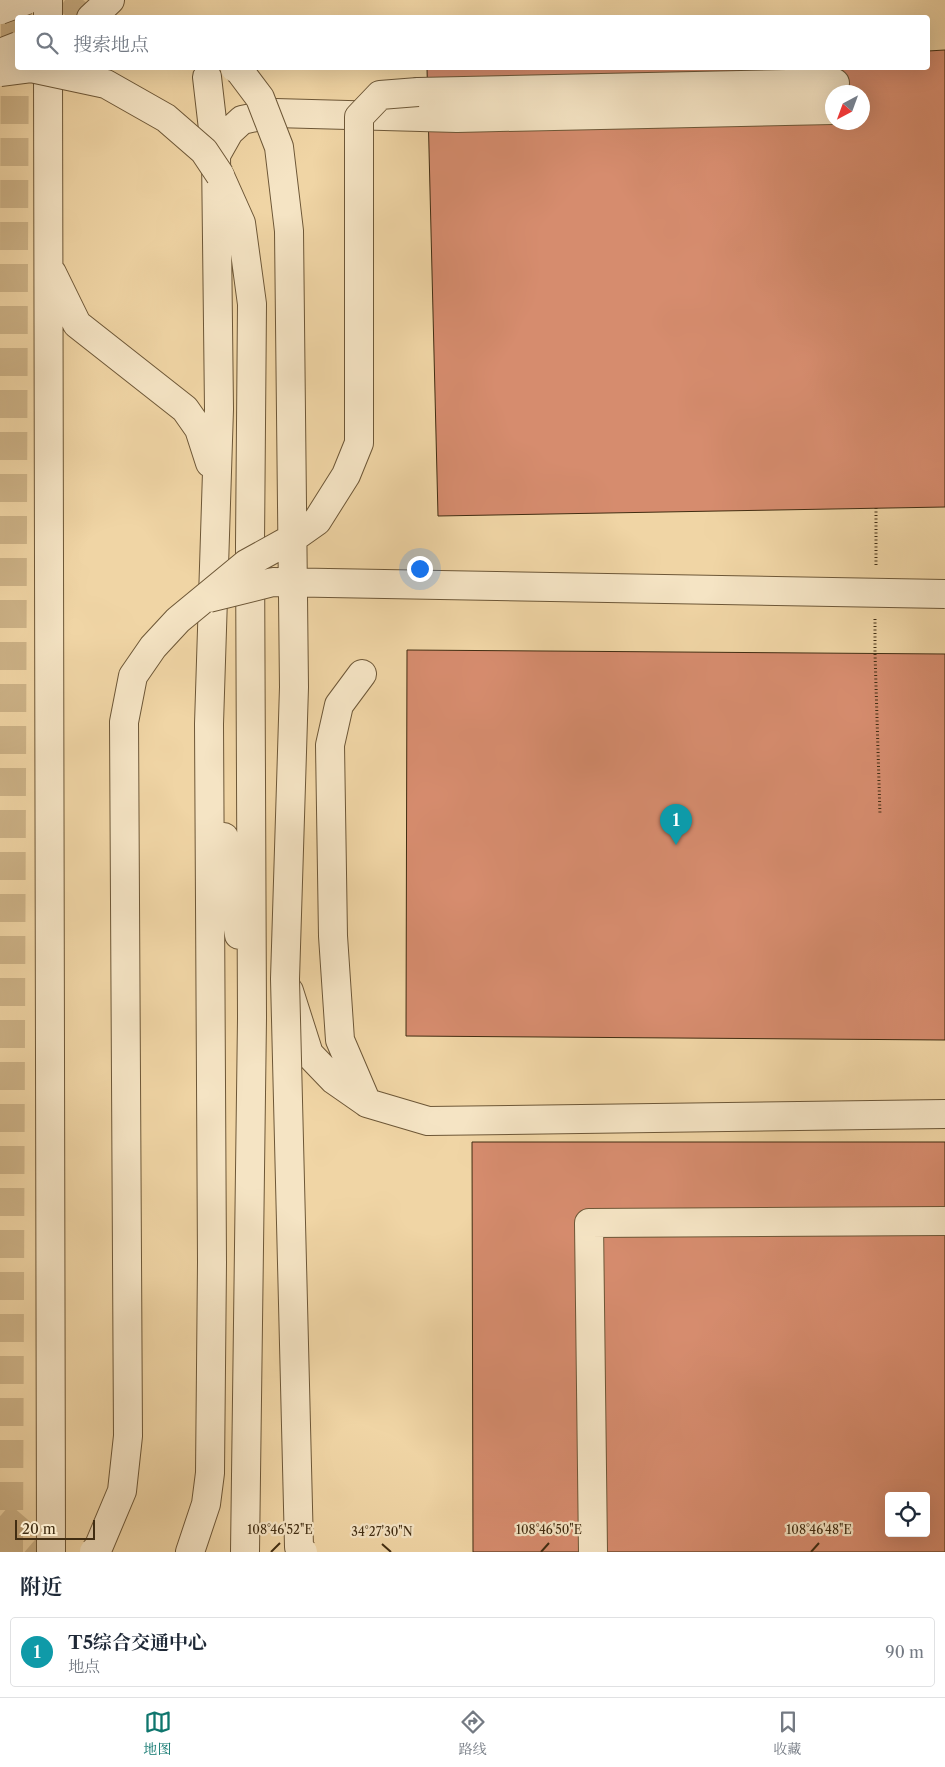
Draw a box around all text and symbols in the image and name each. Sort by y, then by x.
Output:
search box [15,15,930,70]
icon: search [33,29,61,57]
text: 搜索地点 [73,33,149,56]
north arrow [825,85,870,130]
your location [407,556,433,582]
pin: 1 [660,804,692,845]
map controls [885,1492,930,1537]
button: locate [885,1492,930,1537]
scale bar [15,1517,95,1540]
text: 20 m [22,1520,56,1538]
text: 108°46'52"E [247,1522,313,1537]
text: 108°46'50"E [516,1522,582,1537]
text: 108°46'48"E [786,1522,852,1537]
text: 34°27'30"N [351,1524,413,1539]
text: 附近 [20,1574,62,1599]
text: T5综合交通中心 [68,1631,207,1654]
text: 1 [33,1642,41,1662]
text: 90 m [885,1642,924,1662]
text: 地点 [68,1656,100,1676]
tab: 地图 [144,1708,172,1758]
tab: 路线 [459,1708,487,1758]
tab: 收藏 [774,1708,802,1758]

